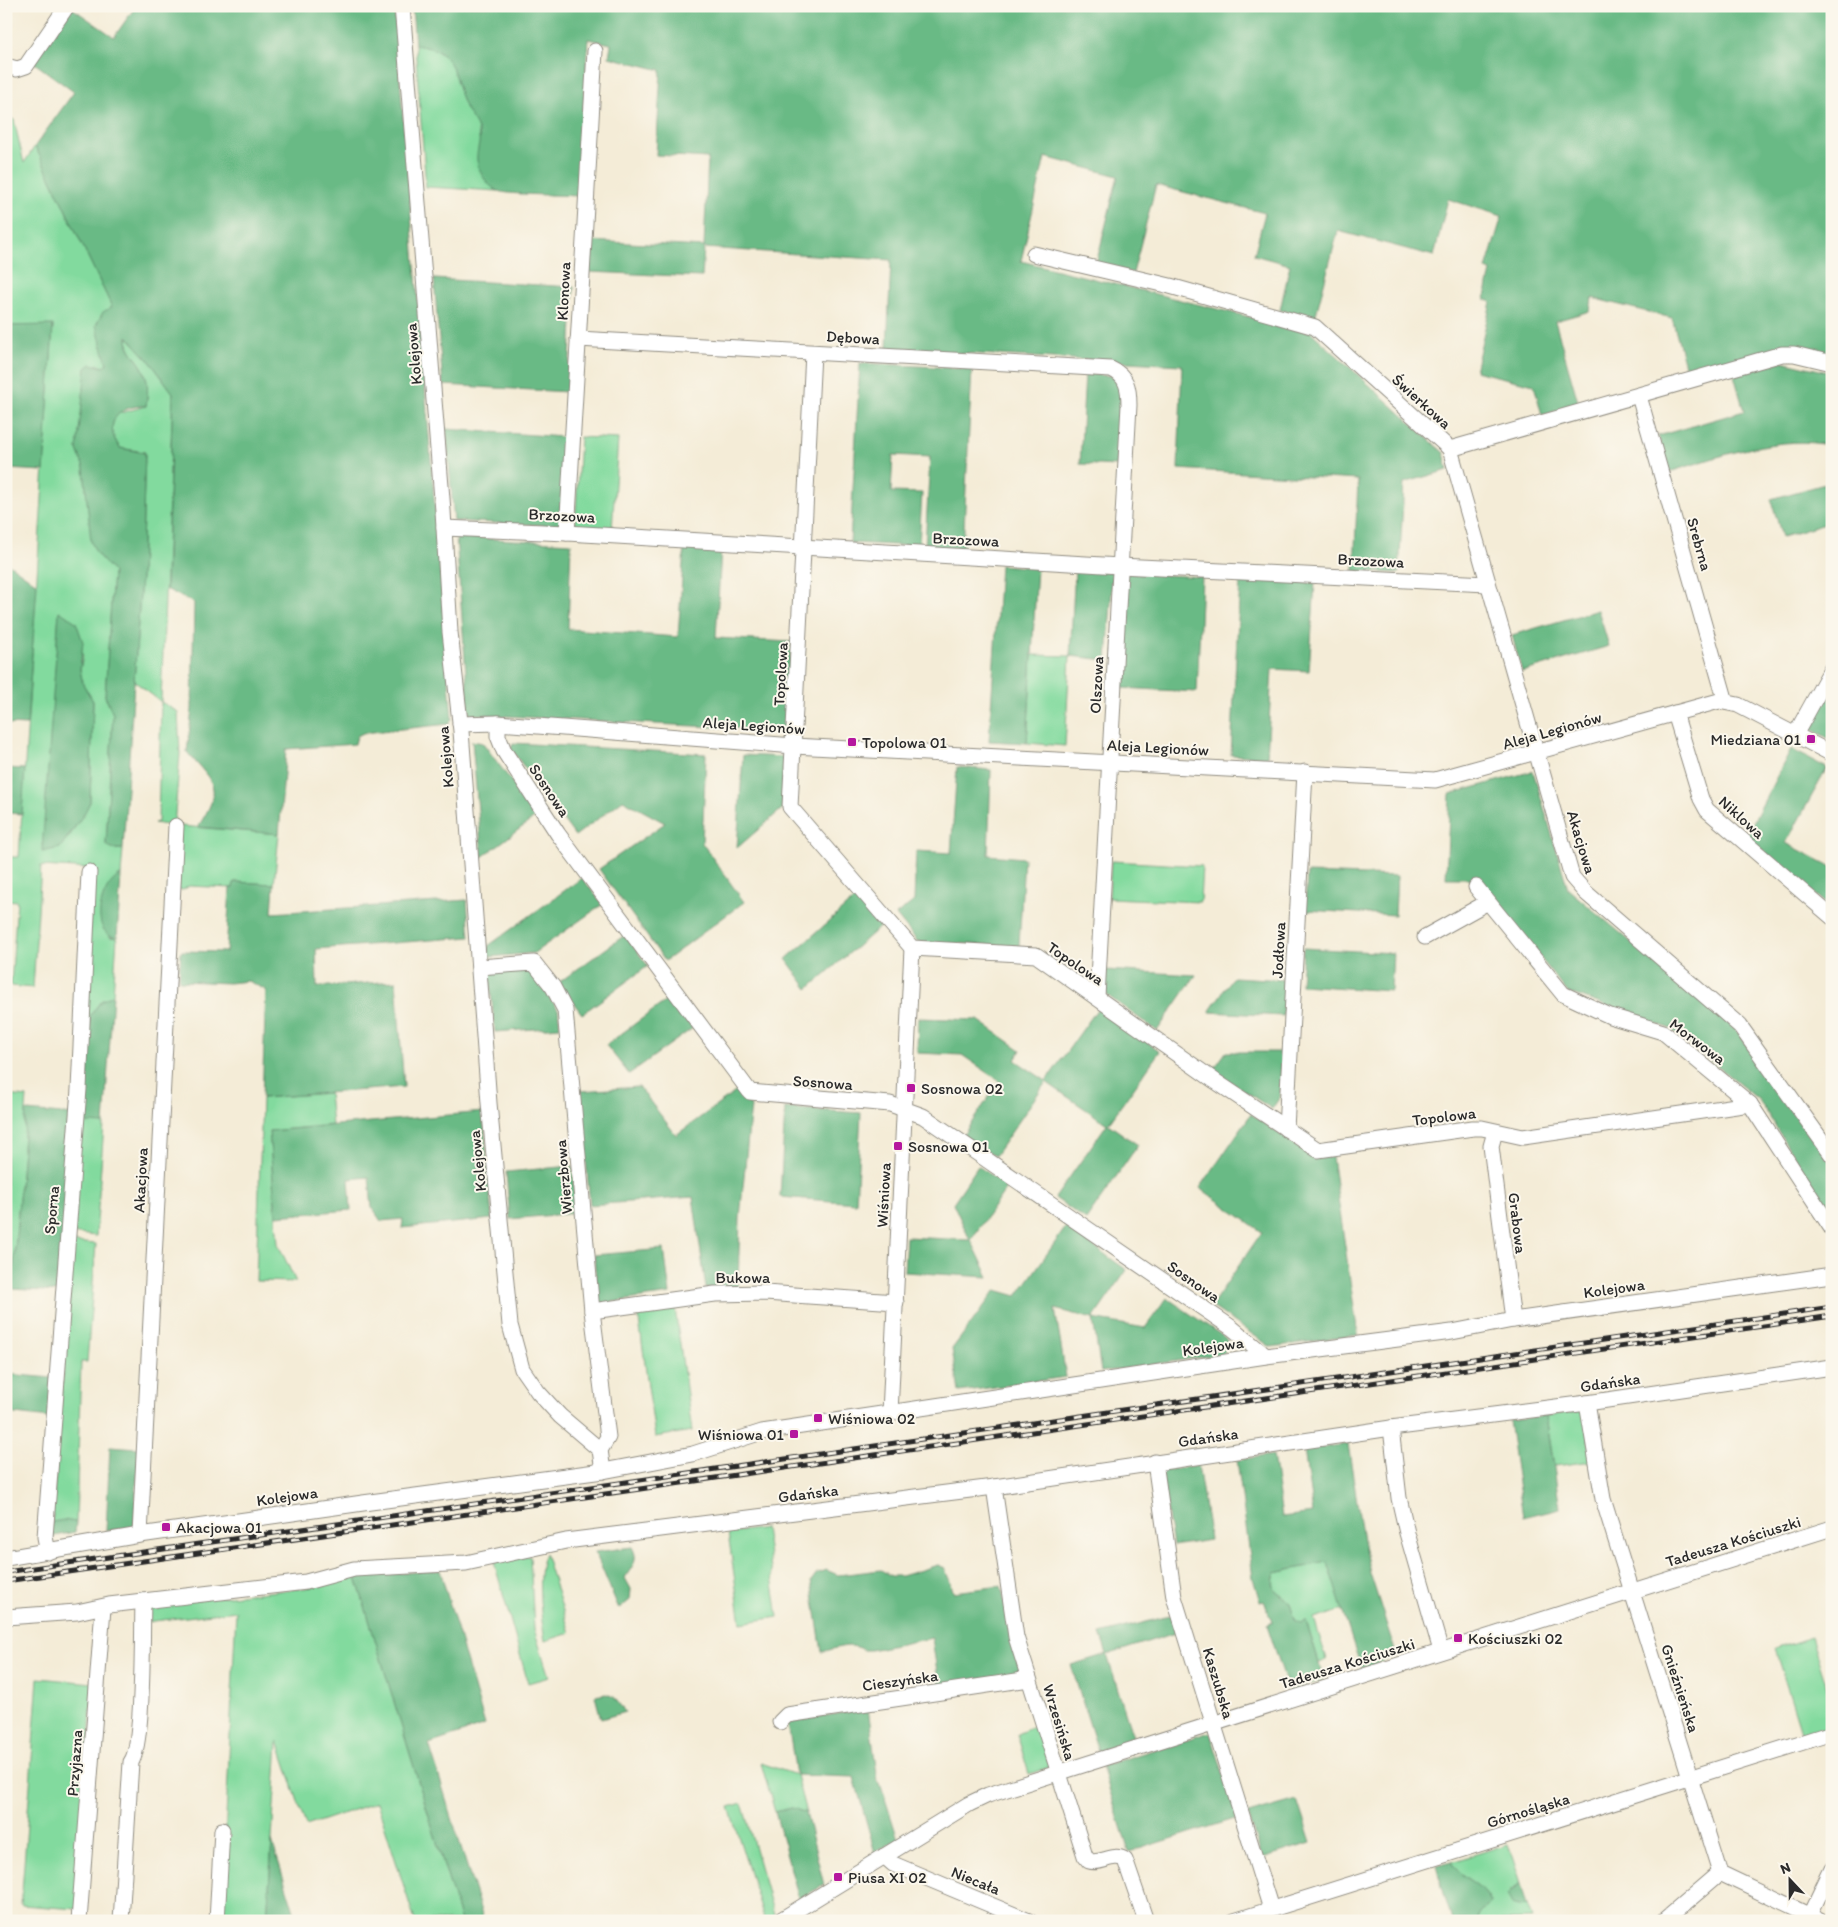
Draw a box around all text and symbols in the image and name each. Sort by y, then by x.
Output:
street label: Klonowa [552,260,575,321]
street label: Kolejowa [401,322,426,386]
street label: Dębowa [826,327,880,348]
street label: Świerkowa [1388,370,1456,433]
street label: Brzozowa [528,504,597,527]
street label: Srebrna [1683,515,1716,573]
street label: Brzozowa [932,528,1001,551]
street label: Brzozowa [1337,549,1406,572]
street label: Topolowa [769,641,792,707]
street label: Olszowa [1086,656,1108,714]
street label: Aleja Legionów [1500,707,1604,754]
street label: Aleja Legionów [702,712,806,739]
street label: Kolejowa [433,725,458,789]
place label: Miedziana 01 [1710,730,1802,749]
place label: Topolowa 01 [862,733,948,752]
marker: Miedziana 01 [1805,733,1817,745]
street label: Aleja Legionów [1106,735,1210,760]
marker: Topolowa 01 [846,736,858,748]
street label: Sosnowa [525,760,575,821]
street label: Niklowa [1715,792,1769,843]
street label: Akacjowa [1563,808,1600,877]
street label: Jodłowa [1268,921,1289,979]
street label: Topolowa [1044,938,1108,990]
street label: Morwowa [1666,1014,1730,1069]
street label: Sosnowa [792,1071,854,1094]
place label: Sosnowa 02 [921,1079,1004,1098]
marker: Sosnowa 02 [905,1082,917,1094]
street label: Topolowa [1411,1103,1478,1130]
street label: Kolejowa [465,1129,490,1193]
place label: Sosnowa 01 [908,1137,990,1156]
street label: Wierzbowa [551,1138,576,1215]
marker: Sosnowa 01 [892,1140,904,1152]
street label: Akacjowa [129,1146,152,1213]
street label: Wiśniowa [872,1161,895,1228]
street label: Sporna [40,1185,63,1235]
street label: Grabowa [1504,1191,1531,1255]
street label: Sosnowa [1164,1256,1224,1307]
street label: Bukowa [716,1268,771,1287]
street label: Kolejowa [1582,1275,1647,1302]
street label: Kolejowa [1181,1333,1246,1360]
street label: Gdańska [1579,1369,1641,1396]
place label: Wiśniowa 02 [828,1409,916,1428]
marker: Wiśniowa 02 [812,1412,824,1424]
street label: Gdańska [1177,1424,1239,1451]
place label: Wiśniowa 01 [698,1425,785,1444]
marker: Wiśniowa 01 [788,1428,800,1440]
street label: Gdańska [777,1480,839,1507]
street label: Kolejowa [255,1483,320,1510]
street label: Tadeusza Kościuszki [1663,1512,1803,1571]
place label: Akacjowa 01 [176,1518,263,1537]
marker: Akacjowa 01 [160,1521,172,1533]
place label: Kościuszki 02 [1468,1629,1563,1648]
marker: Kościuszki 02 [1452,1632,1464,1644]
street label: Tadeusza Kościuszki [1277,1634,1417,1693]
street label: Gnieźnieńska [1657,1642,1704,1735]
street label: Kaszubska [1199,1645,1239,1722]
street label: Cieszyńska [861,1666,940,1695]
street label: Wrzesińska [1039,1682,1080,1763]
street label: Przyjazna [63,1729,86,1797]
street label: Górnośląska [1485,1789,1572,1832]
north arrow [1766,1854,1816,1904]
text: N [1778,1859,1793,1878]
street label: Niecała [949,1862,1004,1899]
place label: Piusa XI 02 [848,1868,927,1887]
marker: Piusa XI 02 [832,1871,844,1883]

